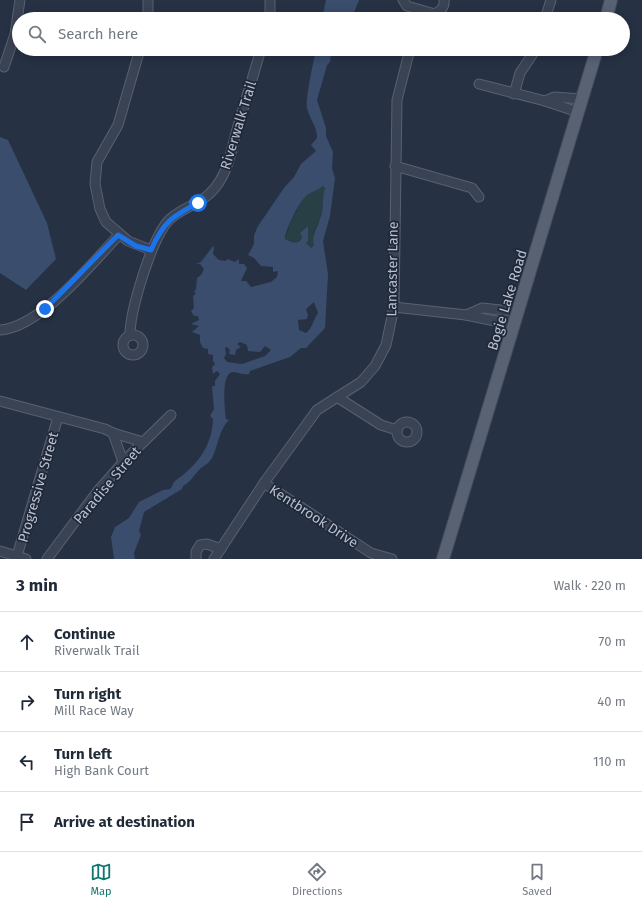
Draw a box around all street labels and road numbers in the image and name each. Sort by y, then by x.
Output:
street label: Riverwalk Trail [217,79,260,172]
street label: Lancaster Lane [383,221,402,317]
street label: Bogie Lake Road [484,248,531,353]
street label: Progressive Street [15,429,63,544]
street label: Paradise Street [70,442,145,527]
street label: Kentbrook Drive [266,481,361,551]

